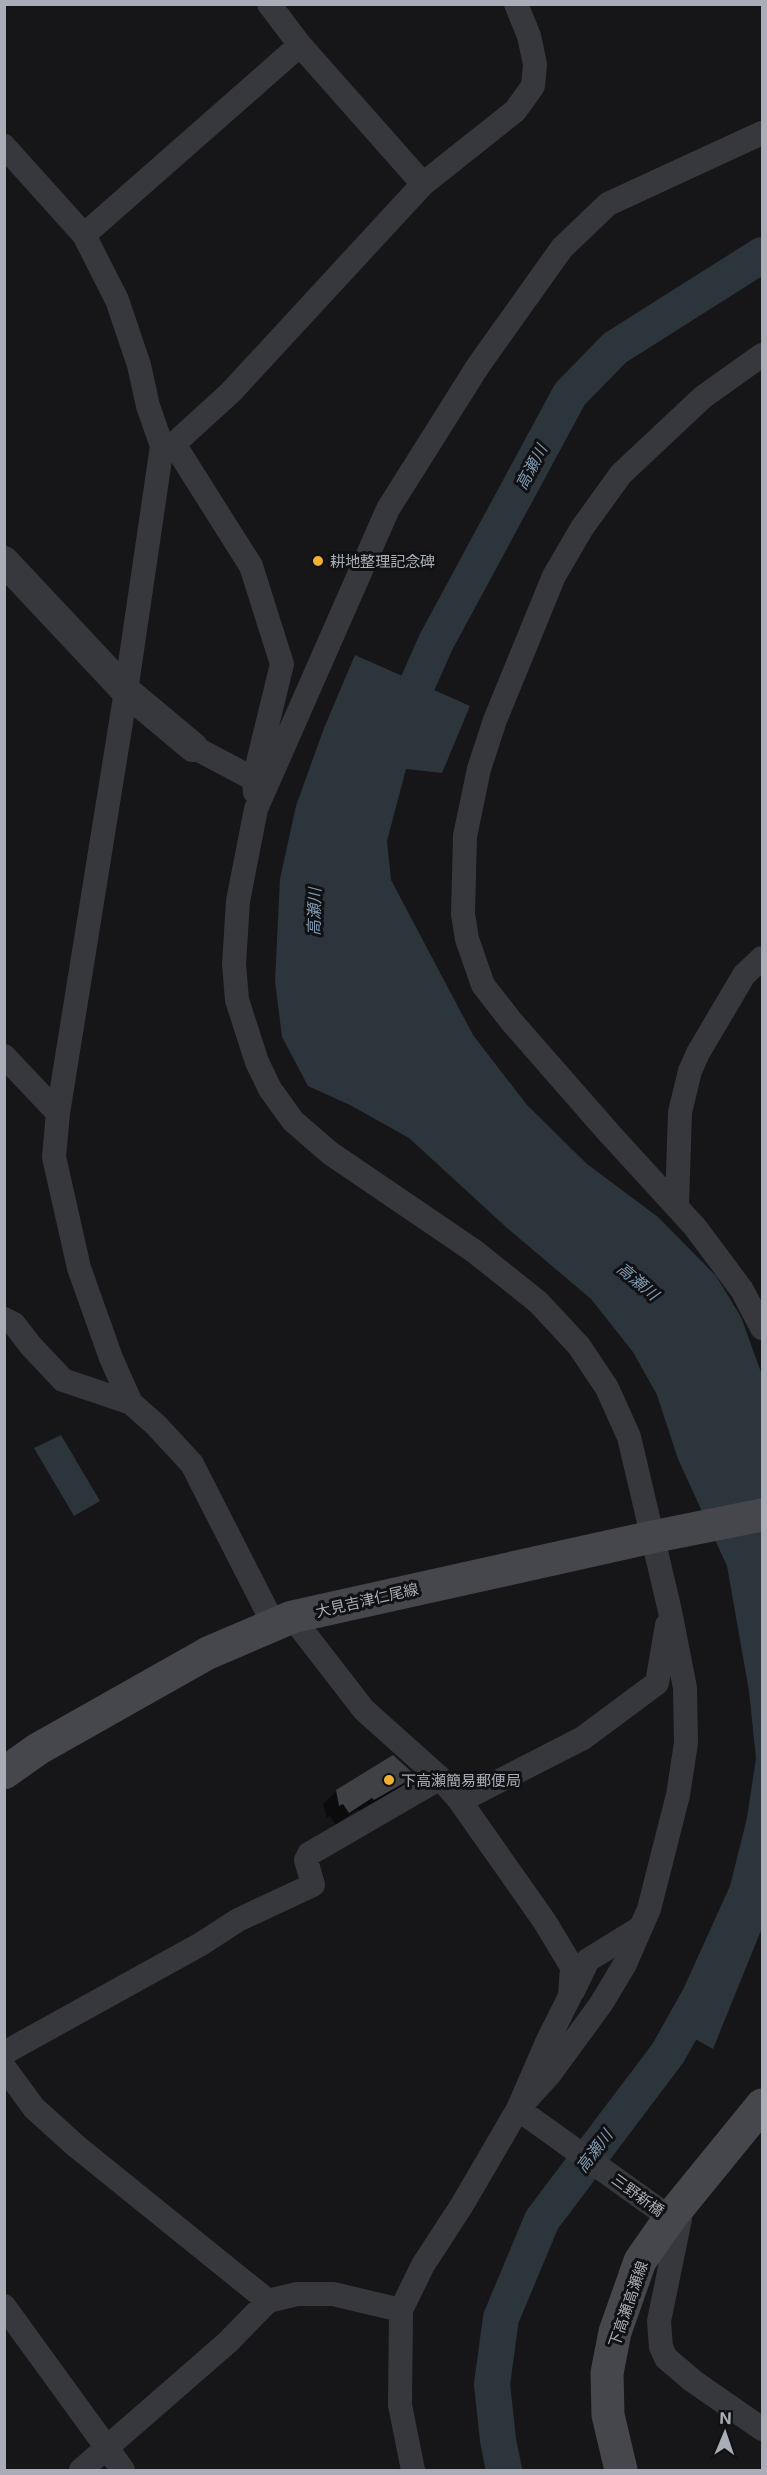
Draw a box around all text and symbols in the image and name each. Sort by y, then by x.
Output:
water label: 高瀬川 [511,439,552,493]
place label: 耕地整理記念碑 [330,552,435,571]
marker: 耕地整理記念碑 [311,554,325,568]
water label: 高瀬川 [304,886,324,936]
water label: 高瀬川 [613,1258,664,1305]
street label: 大見吉津仁尾線 [314,1579,420,1621]
place label: 下高瀬簡易郵便局 [401,1771,521,1790]
marker: 下高瀬簡易郵便局 [382,1773,396,1787]
water label: 高瀬川 [572,2124,618,2176]
street label: 三野新橋 [608,2170,668,2220]
street label: 下高瀬高瀬線 [604,2258,652,2350]
north arrow [695,2403,755,2463]
text: N [719,2408,732,2428]

